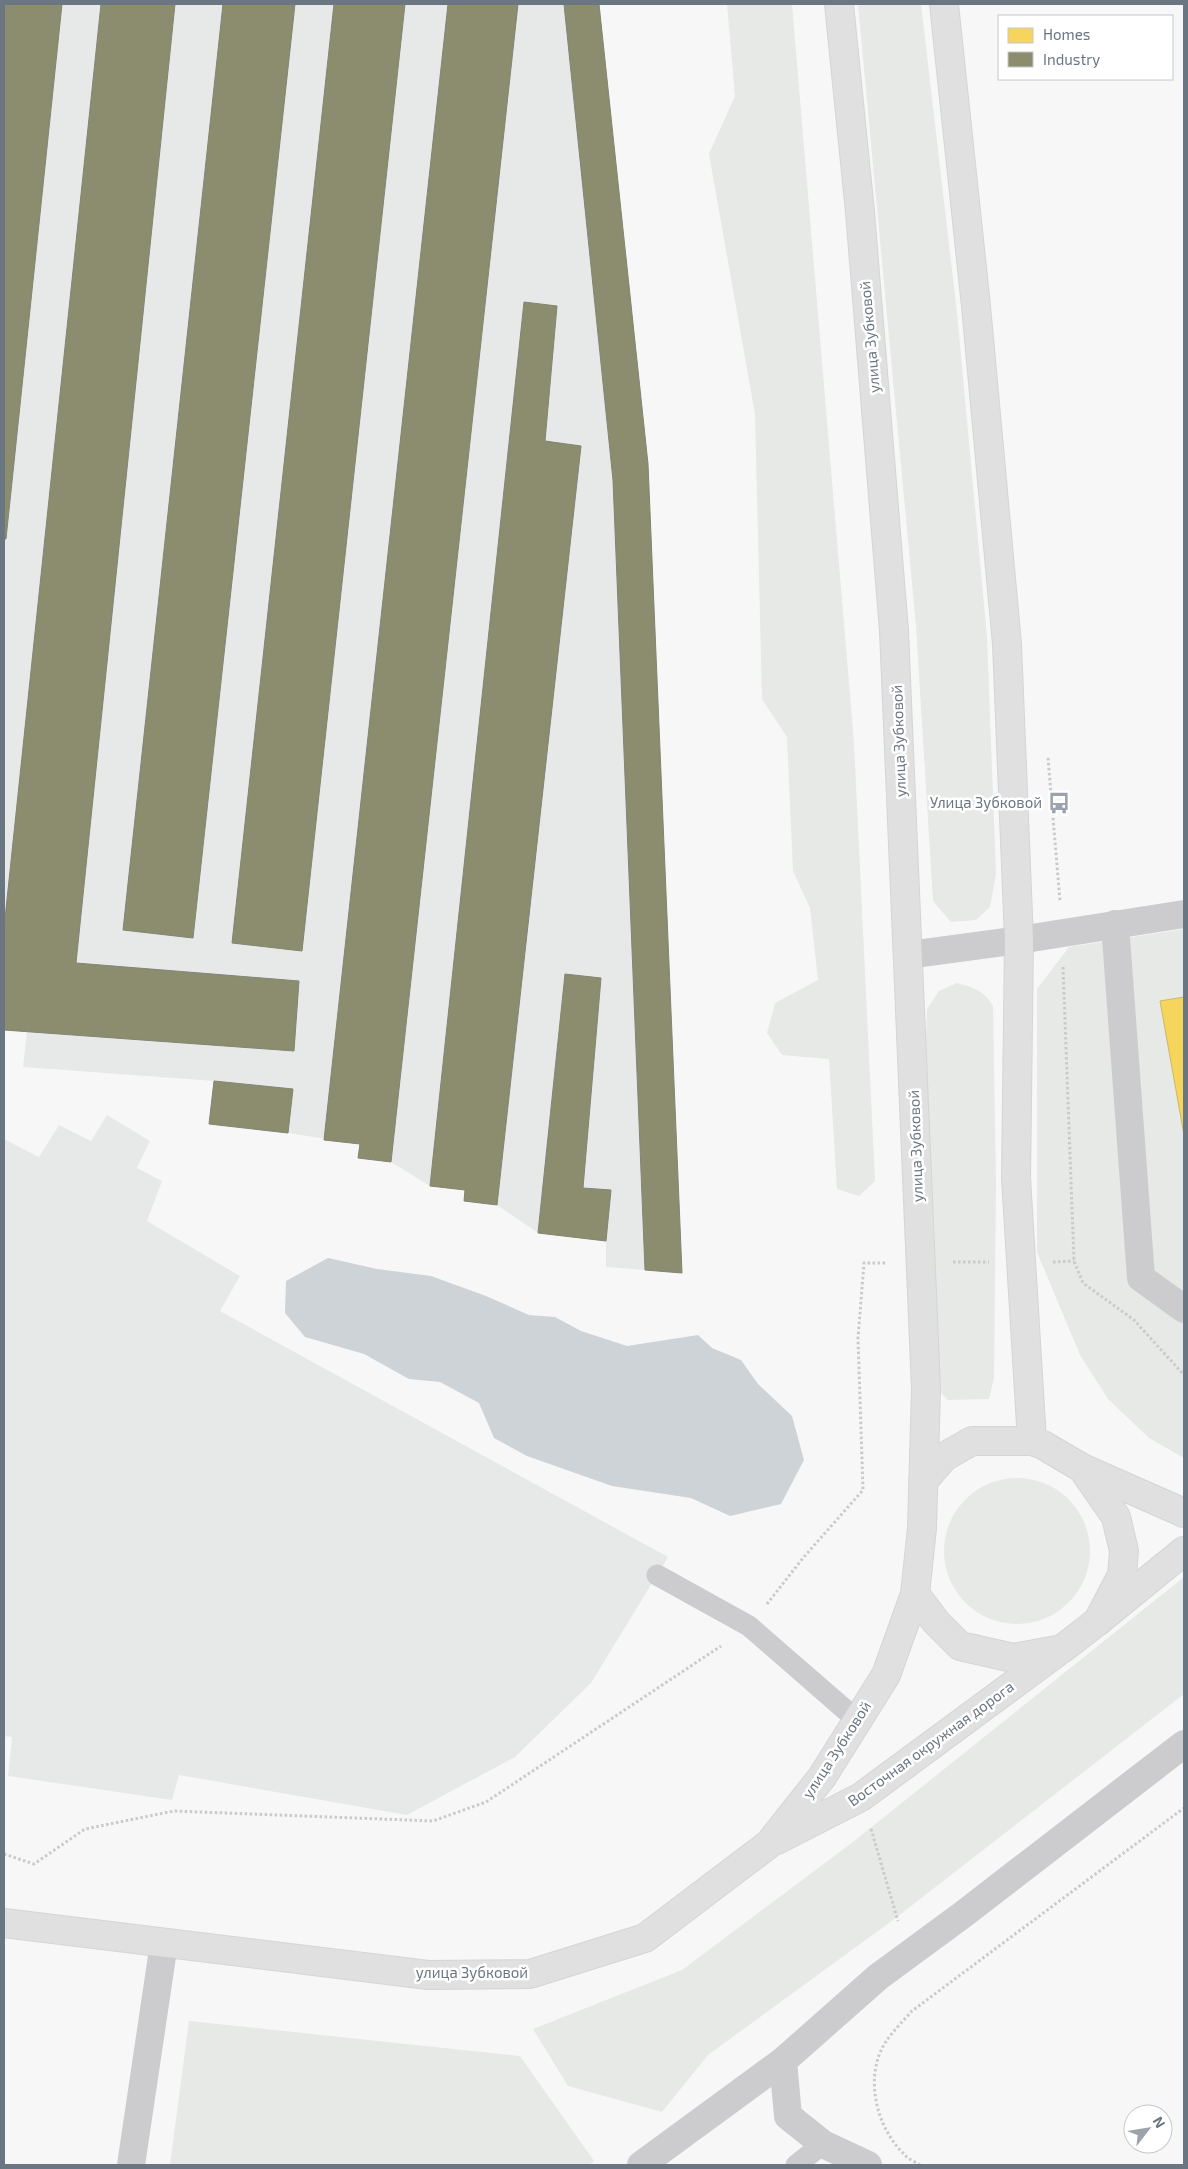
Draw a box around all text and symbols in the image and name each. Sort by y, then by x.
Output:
legend [998,15,1173,80]
text: Homes [1043,25,1090,43]
text: Industry [1043,50,1100,68]
street label: улица Зубковой [855,280,884,394]
street label: улица Зубковой [887,685,910,797]
bus stop icon: Улица Зубковой [1046,790,1072,816]
place label: Улица Зубковой [930,793,1042,812]
street label: улица Зубковой [904,1090,927,1202]
street label: Восточная окружная дорога [844,1677,1018,1810]
street label: улица Зубковой [798,1697,875,1802]
street label: улица Зубковой [416,1963,528,1982]
north arrow [1123,2104,1173,2154]
text: N [1150,2113,1169,2131]

